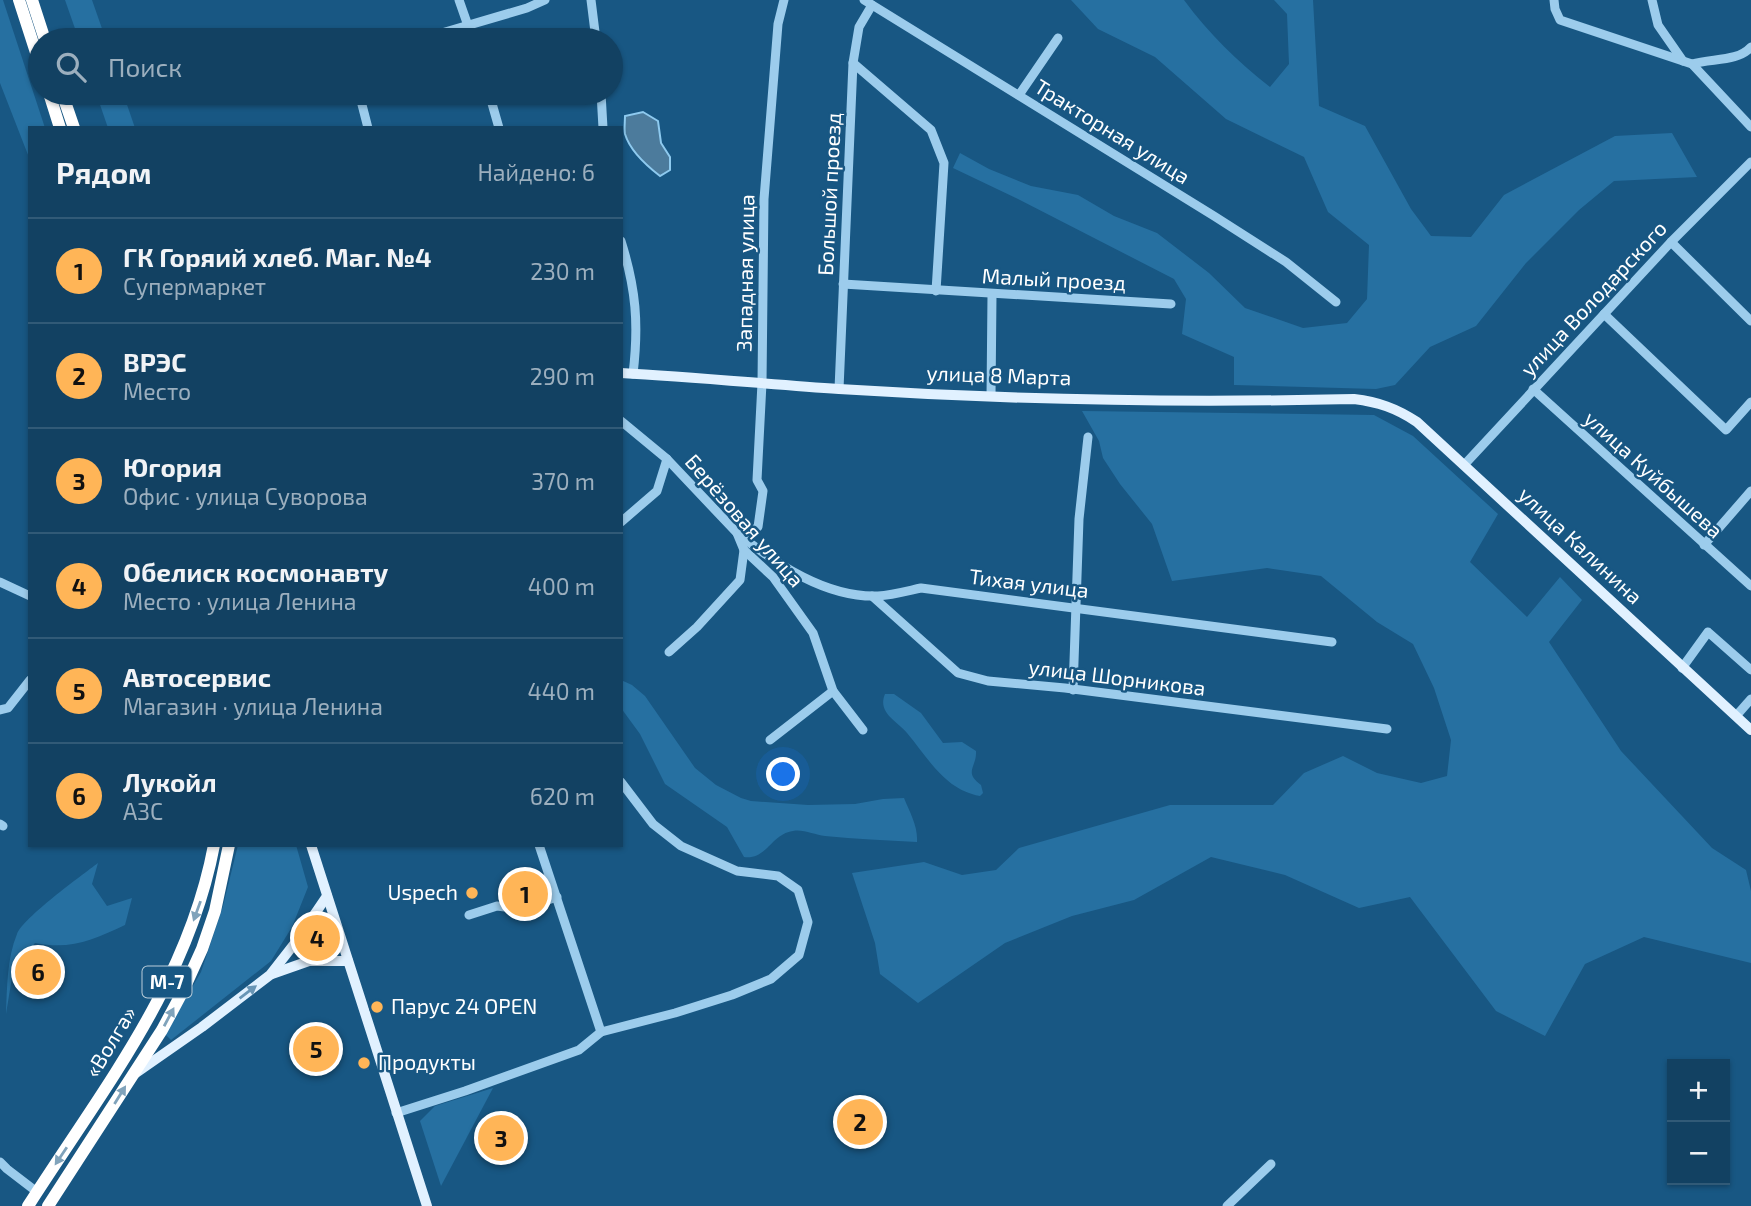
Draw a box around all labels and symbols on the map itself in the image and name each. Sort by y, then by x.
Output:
street label: Тракторная улица [1030,73,1195,189]
street label: Большой проезд [812,112,845,276]
street label: Западная улица [731,194,759,352]
street label: улица Володарского [1515,215,1672,381]
street label: Малый проезд [981,262,1127,295]
street label: улица 8 Марта [926,359,1072,391]
street label: улица Куйбышева [1579,405,1728,543]
street label: Берёзовая улица [680,448,810,592]
street label: улица Калинина [1513,481,1648,609]
street label: Тихая улица [968,563,1090,603]
street label: улица Шорникова [1027,653,1207,701]
your location [766,757,800,791]
pin: 1 [502,868,548,920]
place label: Uspech [387,879,458,904]
marker: Uspech [464,885,480,901]
one-way arrow [191,901,202,922]
pin: 4 [294,912,340,964]
pin: 6 [15,946,61,998]
road number: М-7 [142,966,192,998]
one-way arrow [239,985,257,999]
place label: Парус 24 OPEN [391,993,537,1019]
marker: Парус 24 OPEN [369,999,385,1015]
street label: «Волга» [79,1001,141,1081]
one-way arrow [164,1007,175,1027]
pin: 5 [293,1023,339,1075]
place label: Продукты [378,1049,476,1075]
marker: Продукты [356,1055,372,1071]
one-way arrow [114,1086,127,1105]
pin: 2 [837,1096,883,1148]
pin: 3 [478,1112,524,1164]
one-way arrow [54,1147,68,1165]

